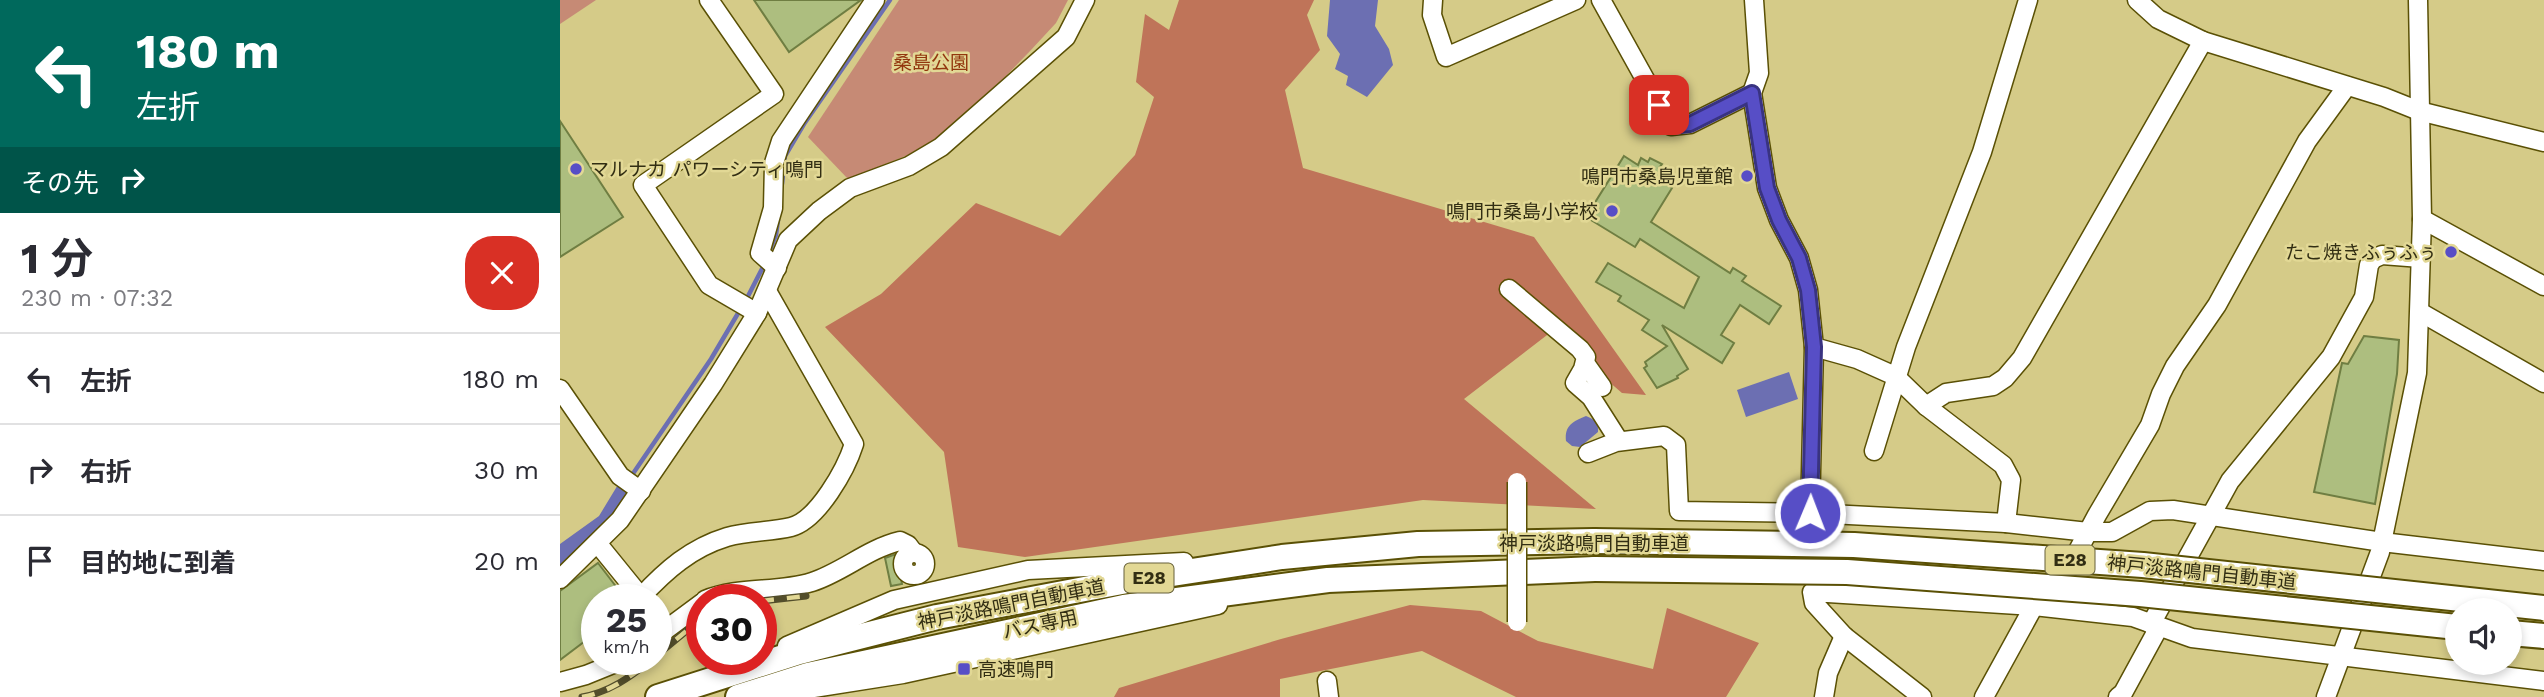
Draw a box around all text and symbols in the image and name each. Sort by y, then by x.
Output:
text: 180 m [136,22,280,80]
icon: left [21,28,112,119]
park label: 桑島公園 [893,51,969,74]
pin [1629,75,1689,135]
icon: arrive [1640,86,1678,124]
text: 左折 [136,88,200,126]
place label: マルナカ パワーシティ鳴門 [590,158,823,181]
icon: right [113,161,151,199]
marker: マルナカ パワーシティ鳴門 [568,161,584,177]
place label: 鳴門市桑島児童館 [1581,165,1733,188]
text: その先 [21,168,99,198]
marker: 鳴門市桑島児童館 [1739,168,1755,184]
place label: 鳴門市桑島小学校 [1446,200,1598,223]
marker: 鳴門市桑島小学校 [1604,203,1620,219]
text: 1 分 [21,234,93,283]
button: close [465,236,539,310]
place label: たこ焼きふぅふぅ [2285,241,2437,264]
marker: たこ焼きふぅふぅ [2443,244,2459,260]
text: 230 m · 07:32 [21,285,173,312]
icon: left [21,360,59,398]
text: 180 m [463,364,539,394]
text: 左折 [80,366,132,396]
icon: right [21,451,59,489]
text: 30 m [474,455,539,485]
text: 右折 [80,457,132,487]
position arrow [1773,476,1847,550]
street label: 神戸淡路鳴門自動車道 [1499,532,1689,555]
icon: arrive [21,542,59,580]
text: 20 m [474,546,539,576]
road number: E28 [2046,546,2094,574]
text: 目的地に到着 [80,548,236,578]
street label: 神戸淡路鳴門自動車道 [2106,551,2298,594]
road number: E28 [1124,564,1174,592]
street label: 神戸淡路鳴門自動車道 [916,575,1107,634]
speed limit sign: 30 [686,584,777,675]
map controls [2445,598,2522,675]
button: sound [2445,598,2522,675]
text: 25 [606,599,647,641]
street label: バス専用 [1001,605,1080,644]
text: km/h [603,636,650,657]
place label: 高速鳴門 [978,658,1054,681]
marker: 高速鳴門 [956,661,972,677]

